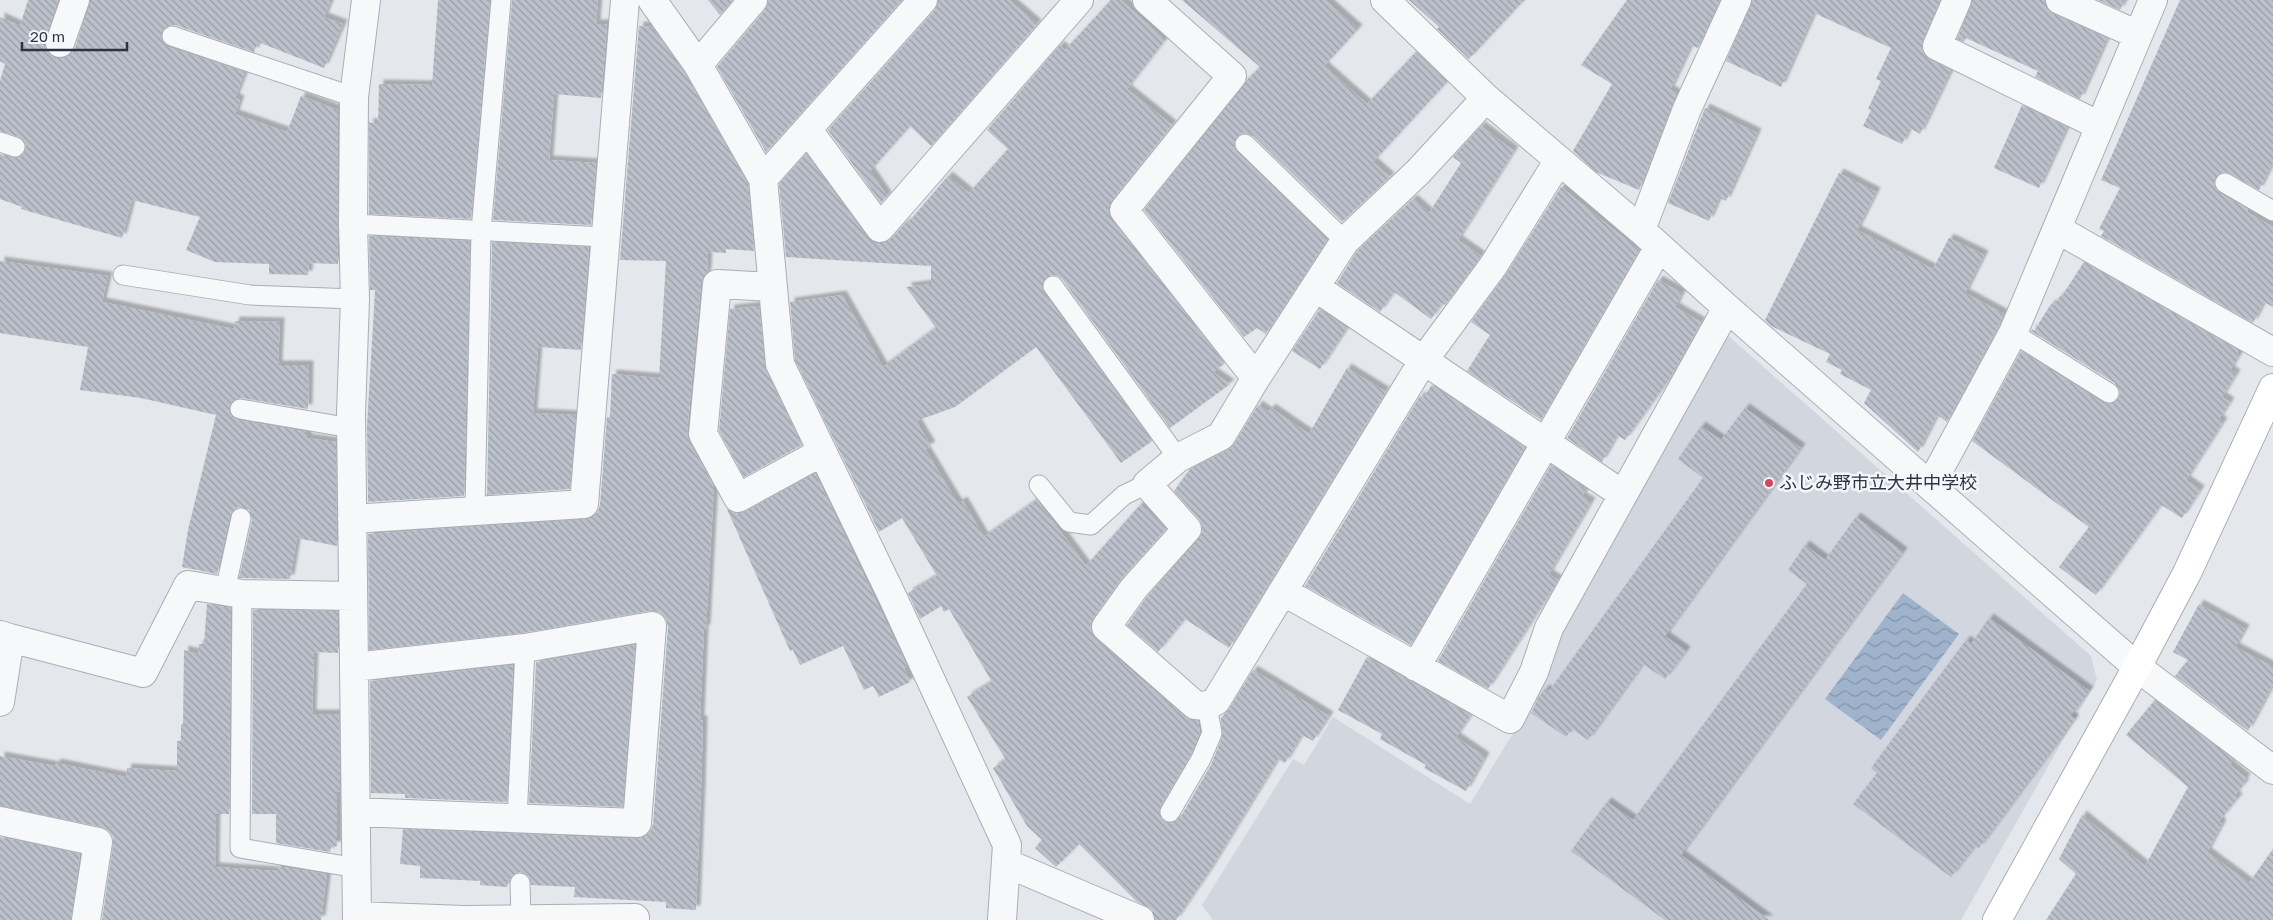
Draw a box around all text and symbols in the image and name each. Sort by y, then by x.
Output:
scale bar [22,20,128,52]
text: 20 m [30,27,65,45]
place label: ふじみ野市立大井中学校 [1779,471,1977,493]
marker: ふじみ野市立大井中学校 [1763,477,1775,489]

